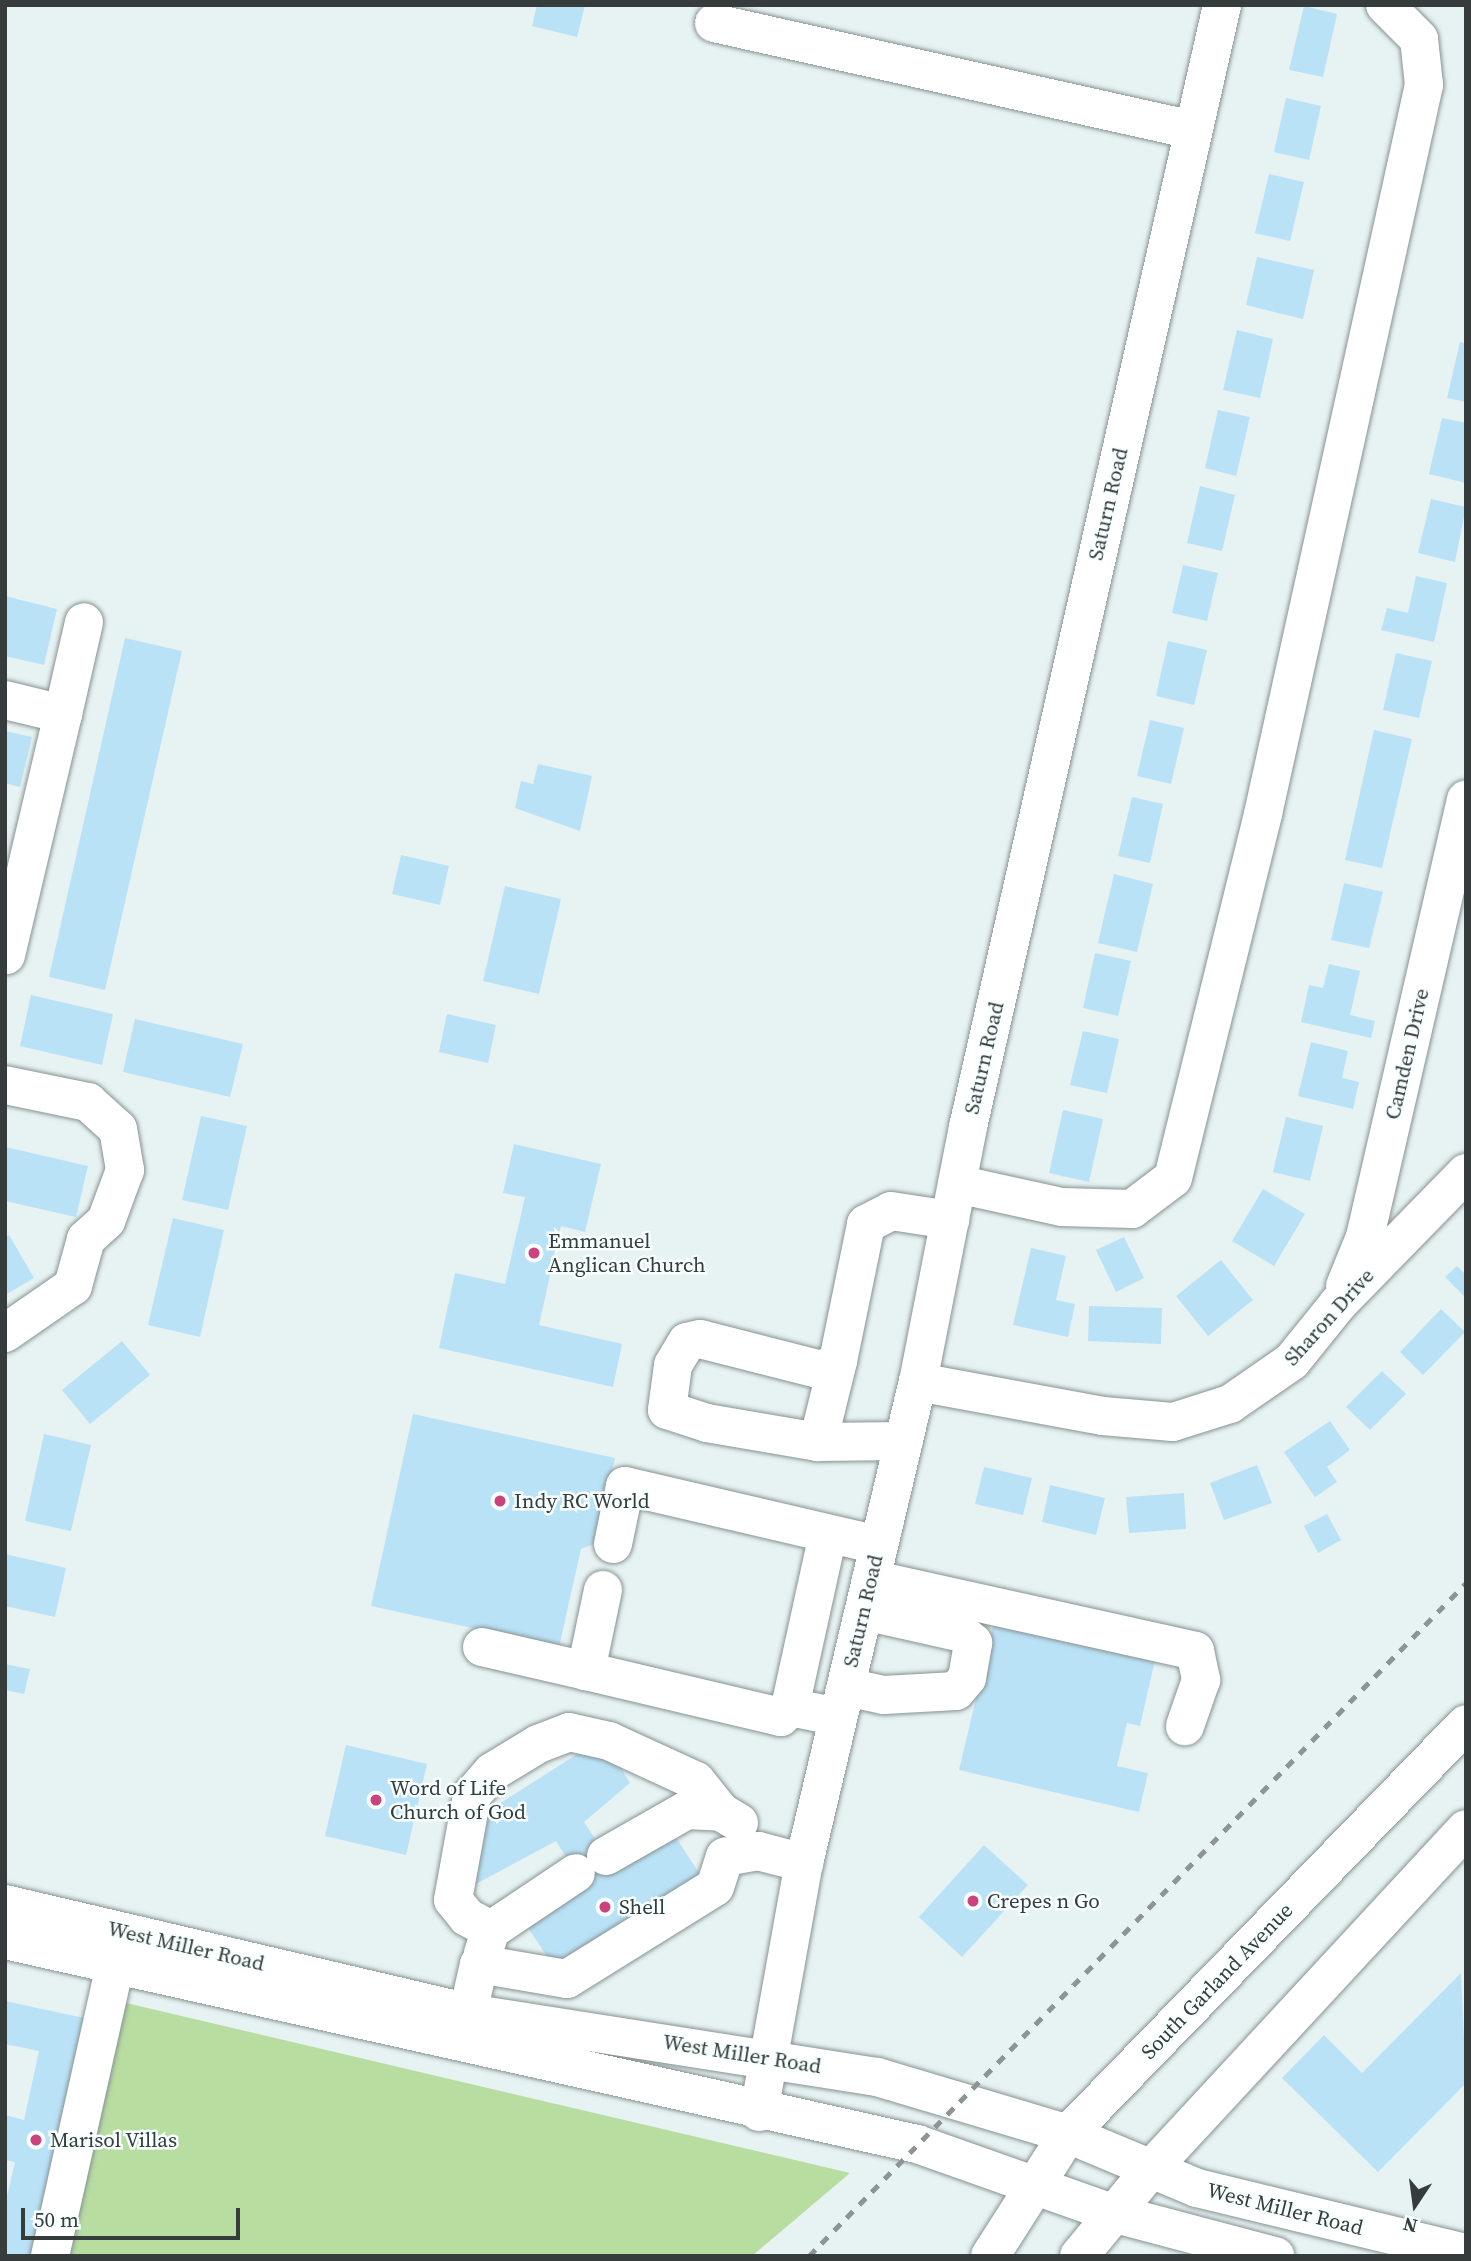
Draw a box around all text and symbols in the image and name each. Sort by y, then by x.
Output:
street label: Saturn Road [1083,445,1133,563]
street label: Camden Drive [1380,986,1434,1122]
street label: Saturn Road [959,999,1009,1117]
place label: Emmanuel Anglican Church [548,1228,706,1278]
marker: Emmanuel Anglican Church [526,1245,542,1261]
street label: Sharon Drive [1279,1263,1379,1371]
place label: Indy RC World [514,1488,650,1514]
marker: Indy RC World [492,1493,508,1509]
street label: Saturn Road [838,1552,888,1670]
place label: Word of Life Church of God [390,1775,526,1825]
marker: Word of Life Church of God [368,1792,384,1808]
place label: Crepes n Go [987,1888,1100,1914]
marker: Crepes n Go [965,1893,981,1909]
place label: Shell [619,1894,665,1920]
street label: South Garland Avenue [1136,1898,1298,2064]
marker: Shell [597,1899,613,1915]
street label: West Miller Road [105,1916,267,1976]
street label: West Miller Road [661,2029,823,2079]
place label: Marisol Villas [50,2127,178,2153]
marker: Marisol Villas [28,2132,44,2148]
north arrow [1380,2170,1450,2240]
street label: West Miller Road [1204,2177,1366,2241]
scale bar [24,2194,243,2238]
text: 50 m [34,2205,79,2234]
text: N [1401,2211,1420,2240]

